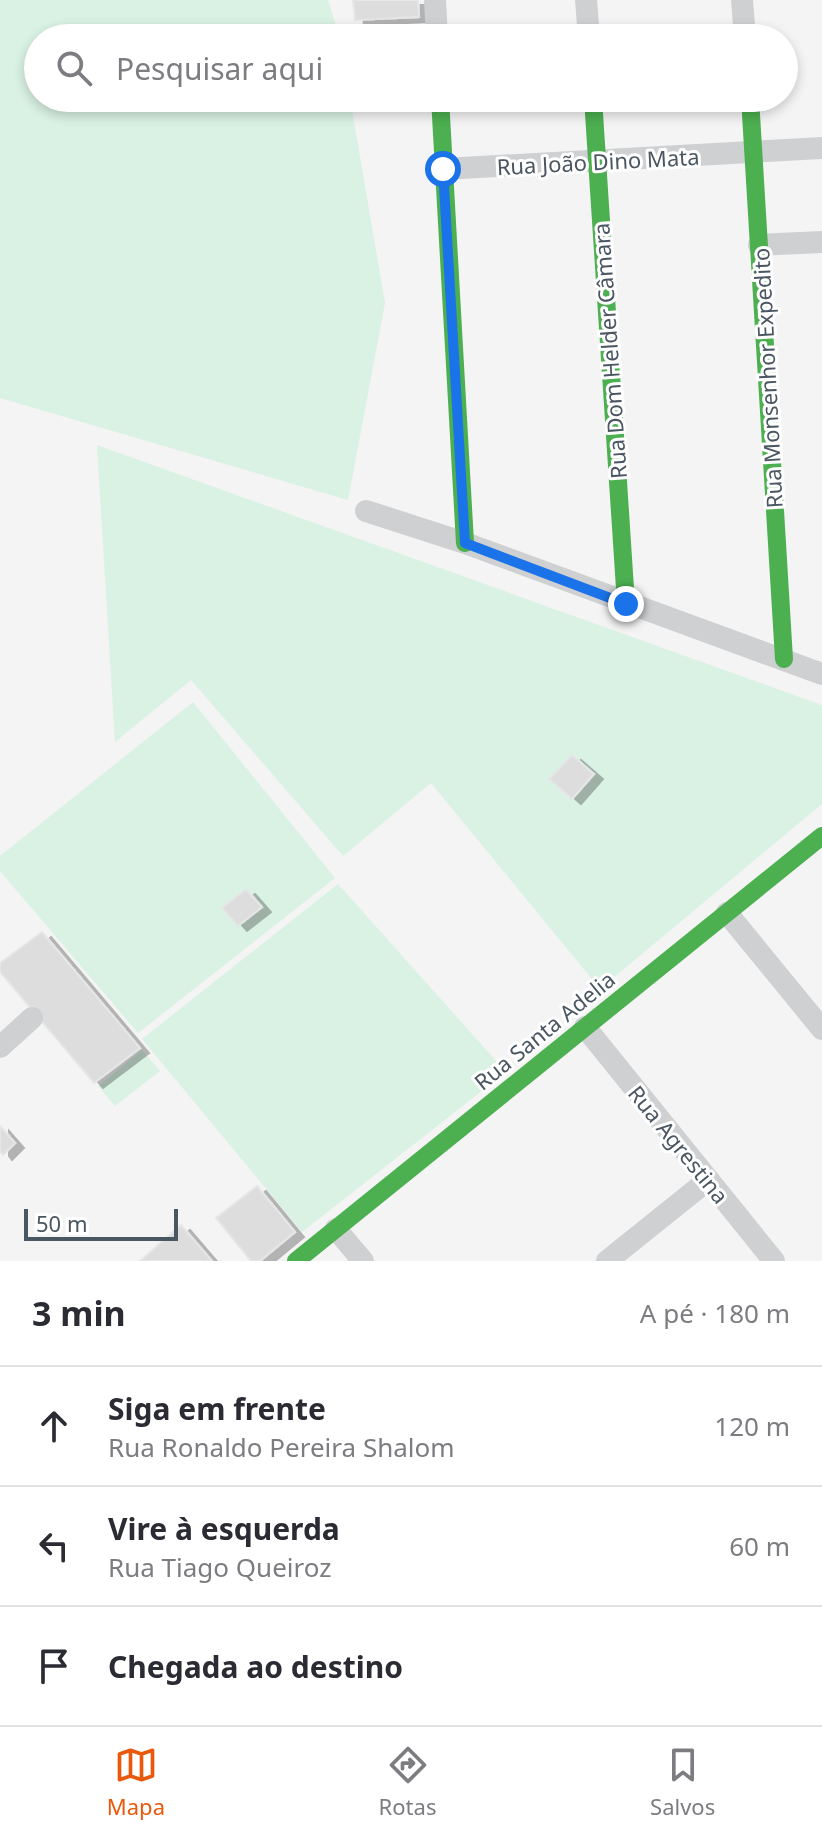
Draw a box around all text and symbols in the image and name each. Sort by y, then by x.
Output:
search box [24,24,798,112]
icon: search [52,46,96,90]
text: Pesquisar aqui [116,48,323,89]
street label: Rua João Dino Mata [496,141,700,181]
route start [425,151,461,187]
street label: Rua Dom Helder Câmara [585,222,633,480]
street label: Rua Monsenhor Expedito [745,247,789,509]
route end [608,586,644,622]
street label: Rua Santa Adelia [467,964,621,1096]
street label: Rua Agrestina [622,1079,736,1209]
scale bar [24,1205,178,1241]
text: 50 m [36,1208,87,1238]
text: 3 min [32,1290,126,1336]
text: A pé · 180 m [640,1295,790,1331]
text: Siga em frente [108,1388,326,1429]
icon: ahead [32,1404,76,1448]
text: 120 m [714,1408,790,1444]
text: Rua Ronaldo Pereira Shalom [108,1429,455,1465]
text: Vire à esquerda [108,1508,340,1549]
icon: left [32,1524,76,1568]
text: 60 m [729,1528,790,1564]
text: Rua Tiago Queiroz [108,1549,331,1585]
icon: arrive [32,1644,76,1688]
text: Chegada ao destino [108,1646,403,1687]
tab: Mapa [107,1743,165,1821]
tab: Rotas [379,1743,436,1821]
tab: Salvos [650,1743,715,1821]

